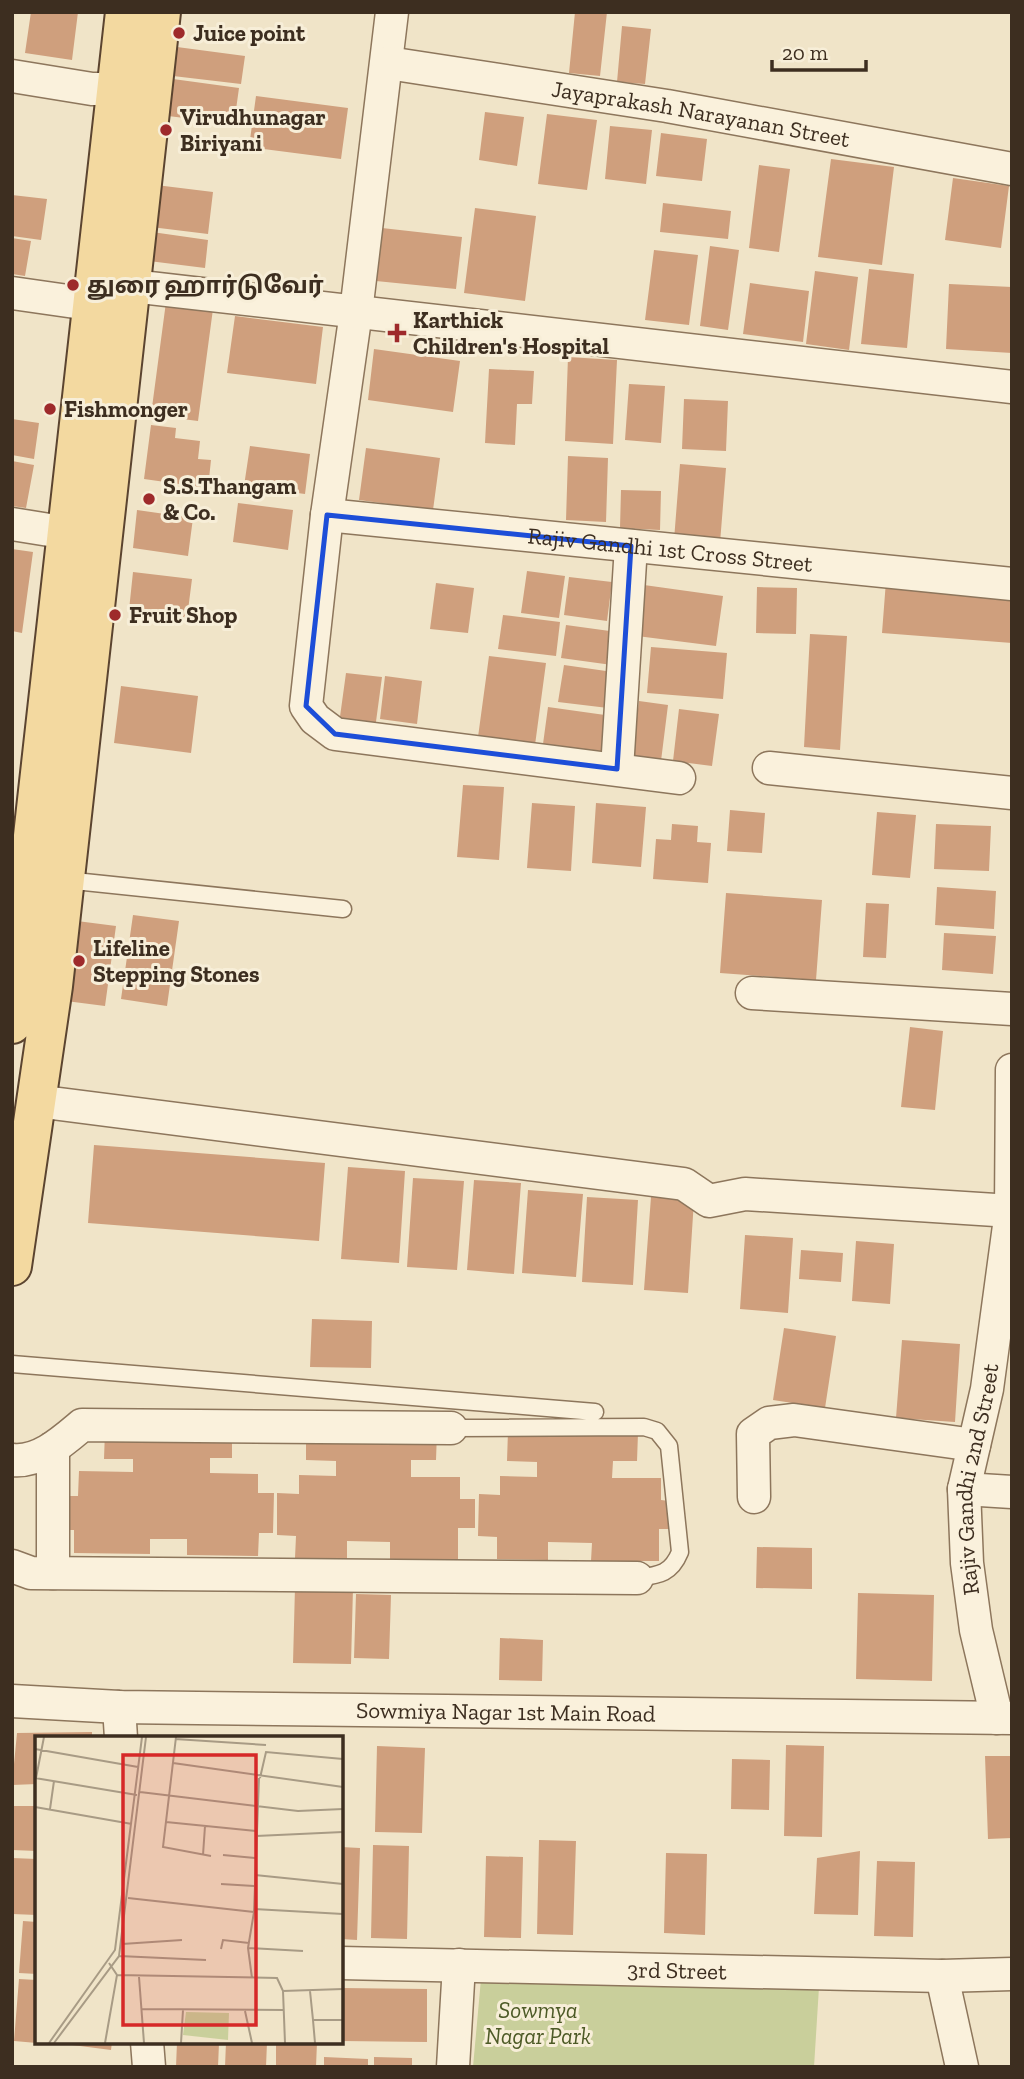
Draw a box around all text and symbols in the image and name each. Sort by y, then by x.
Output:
place label: Juice point [193,19,306,47]
marker: Juice point [171,25,187,41]
scale bar [772,28,866,72]
text: 20 m [782,40,828,65]
street label: Jayaprakash Narayanan Street [550,74,853,153]
place label: Virudhunagar Biriyani [180,103,326,157]
marker: Virudhunagar Biriyani [158,122,174,138]
place label: துரை ஹார்டுவேர் [87,271,324,300]
marker: துரை ஹார்டுவேர் [65,277,81,293]
place label: Karthick Children's Hospital [413,306,609,360]
marker: Karthick Children's Hospital [387,323,407,343]
place label: Fishmonger [64,395,188,423]
marker: Fishmonger [42,401,58,417]
place label: S.S.Thangam & Co. [163,472,296,526]
marker: S.S.Thangam & Co. [141,491,157,507]
street label: Rajiv Gandhi 1st Cross Street [526,521,814,578]
place label: Fruit Shop [129,601,237,629]
marker: Fruit Shop [107,607,123,623]
place label: Lifeline Stepping Stones [93,934,260,988]
marker: Lifeline Stepping Stones [71,953,87,969]
street label: Rajiv Gandhi 2nd Street [950,1361,1004,1597]
street label: Sowmiya Nagar 1st Main Road [356,1696,656,1728]
inset map [35,1736,343,2044]
street label: 3rd Street [627,1955,727,1985]
park label: Sowmya Nagar Park [485,1996,591,2050]

